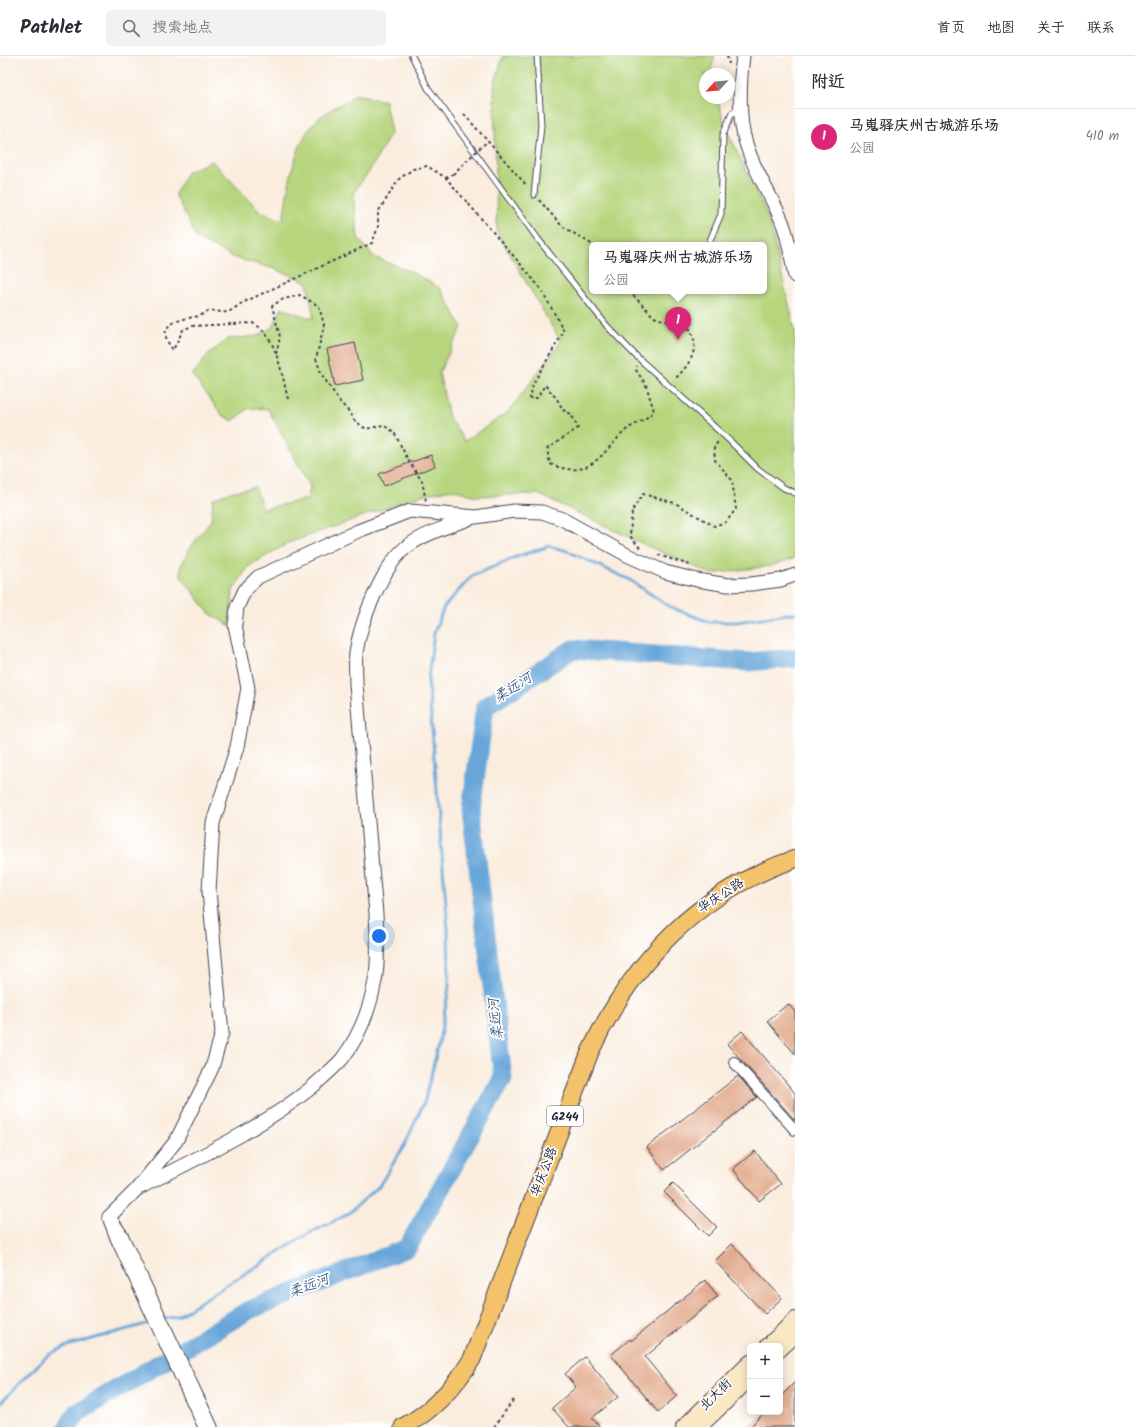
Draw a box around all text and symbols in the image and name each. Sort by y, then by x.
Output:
search box [106,10,386,46]
text: Pathlet [20,13,82,43]
text: 搜索地点 [152,16,212,40]
icon: search [120,17,142,39]
text: 首页 [937,17,965,39]
text: 地图 [987,17,1015,39]
text: 关于 [1037,17,1065,39]
text: 联系 [1087,17,1115,39]
north arrow [699,68,735,104]
text: 附近 [811,69,845,96]
text: 马嵬驿庆州古城游乐场 [849,114,999,138]
text: 1 [822,126,826,147]
text: 410 m [1086,126,1119,147]
text: 公园 [849,138,875,159]
popup [589,242,767,294]
text: 马嵬驿庆州古城游乐场 [603,246,753,270]
text: 公园 [603,270,629,291]
pin: 1 [665,307,691,340]
water label: 柔远河 [489,666,538,709]
street label: 华庆公路 [693,873,749,919]
your location [369,926,389,946]
water label: 柔远河 [482,995,509,1041]
road number: G244 [547,1106,583,1126]
street label: 华庆公路 [525,1144,563,1200]
water label: 柔远河 [285,1267,334,1304]
map controls [747,1343,783,1415]
button: + [747,1343,783,1379]
street label: 北大街 [695,1374,737,1416]
button: − [747,1379,783,1415]

